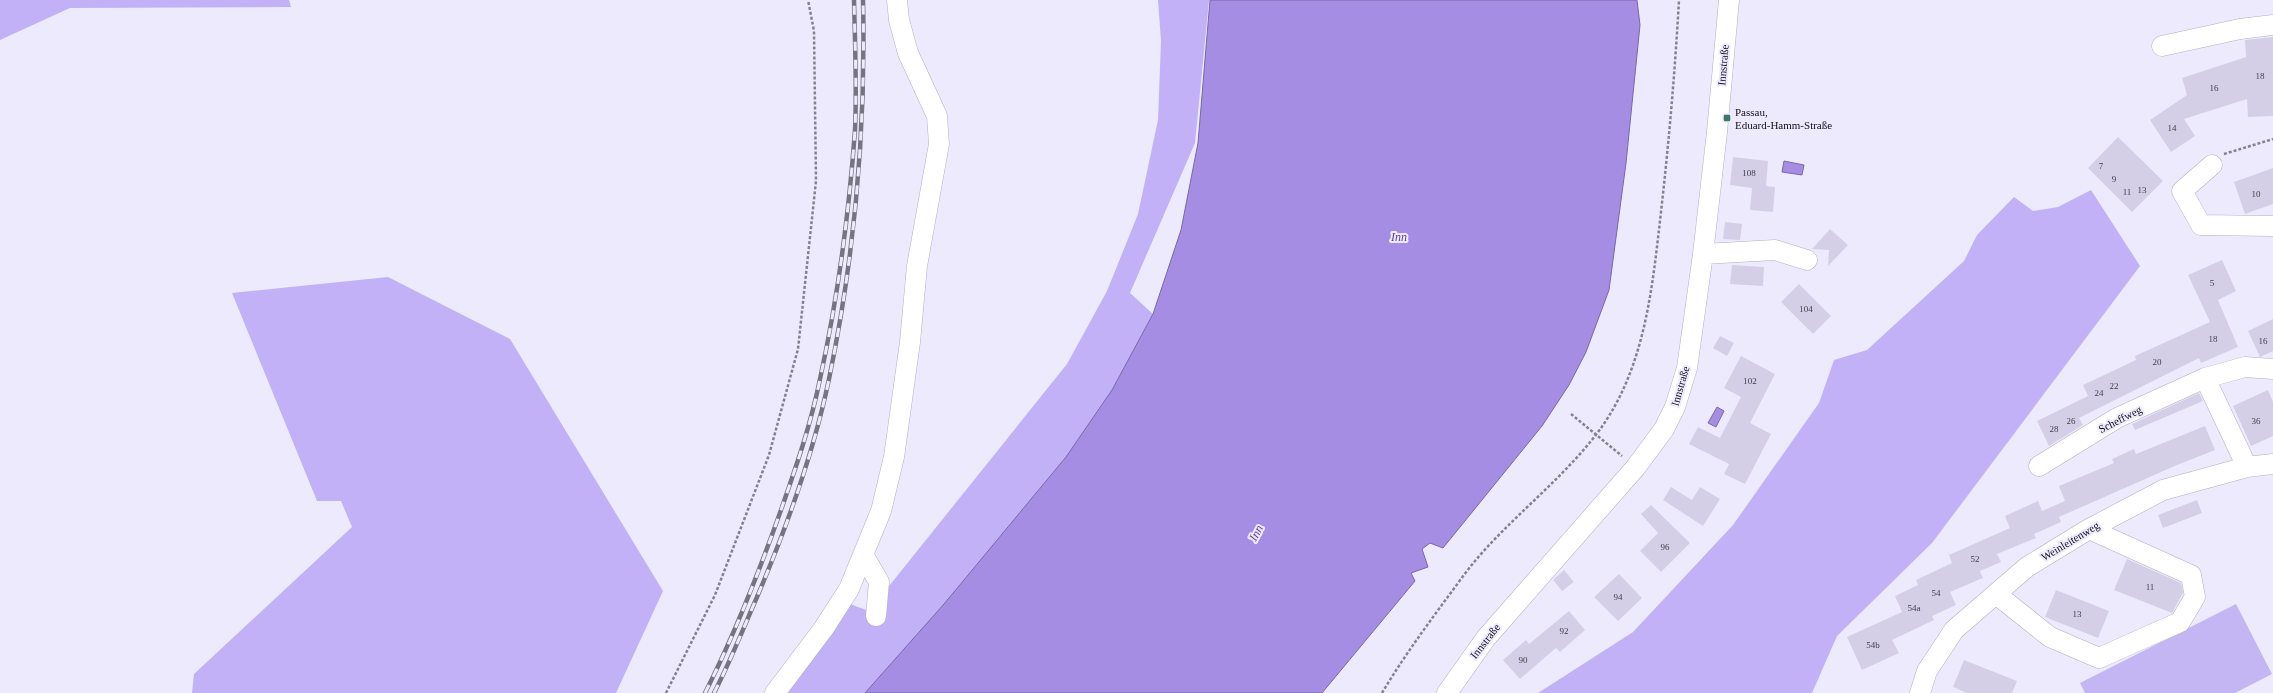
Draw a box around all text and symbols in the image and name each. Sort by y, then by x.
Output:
street label: Innstraße [1715,44,1731,86]
house number: 18 [2256,71,2265,81]
house number: 16 [2210,83,2219,93]
place label: Passau, Eduard-Hamm-Straße [1735,106,1832,131]
marker: Passau, Eduard-Hamm-Straße [1722,113,1732,123]
house number: 14 [2168,123,2177,133]
house number: 7 [2099,161,2104,171]
house number: 108 [1742,168,1756,178]
house number: 9 [2112,174,2117,184]
house number: 13 [2138,185,2147,195]
house number: 11 [2123,187,2131,197]
house number: 10 [2252,189,2261,199]
water label: Inn [1390,230,1407,244]
house number: 5 [2210,278,2215,288]
house number: 104 [1799,304,1813,314]
house number: 18 [2209,334,2218,344]
house number: 16 [2259,336,2268,346]
house number: 20 [2153,357,2162,367]
street label: Innstraße [1669,365,1691,407]
house number: 102 [1743,376,1757,386]
house number: 22 [2110,381,2119,391]
house number: 24 [2095,388,2104,398]
street label: Scheffweg [2096,403,2144,435]
house number: 26 [2067,416,2076,426]
house number: 36 [2252,416,2261,426]
house number: 28 [2050,424,2059,434]
street label: Weinleitenweg [2039,519,2102,563]
water label: Inn [1246,523,1266,544]
house number: 96 [1661,542,1670,552]
house number: 52 [1971,554,1980,564]
house number: 11 [2146,582,2154,592]
house number: 54 [1932,588,1941,598]
house number: 94 [1614,592,1623,602]
house number: 54a [1908,603,1921,613]
house number: 13 [2073,609,2082,619]
street label: Innstraße [1468,621,1502,661]
house number: 92 [1560,626,1569,636]
house number: 54b [1866,640,1880,650]
house number: 90 [1519,655,1528,665]

